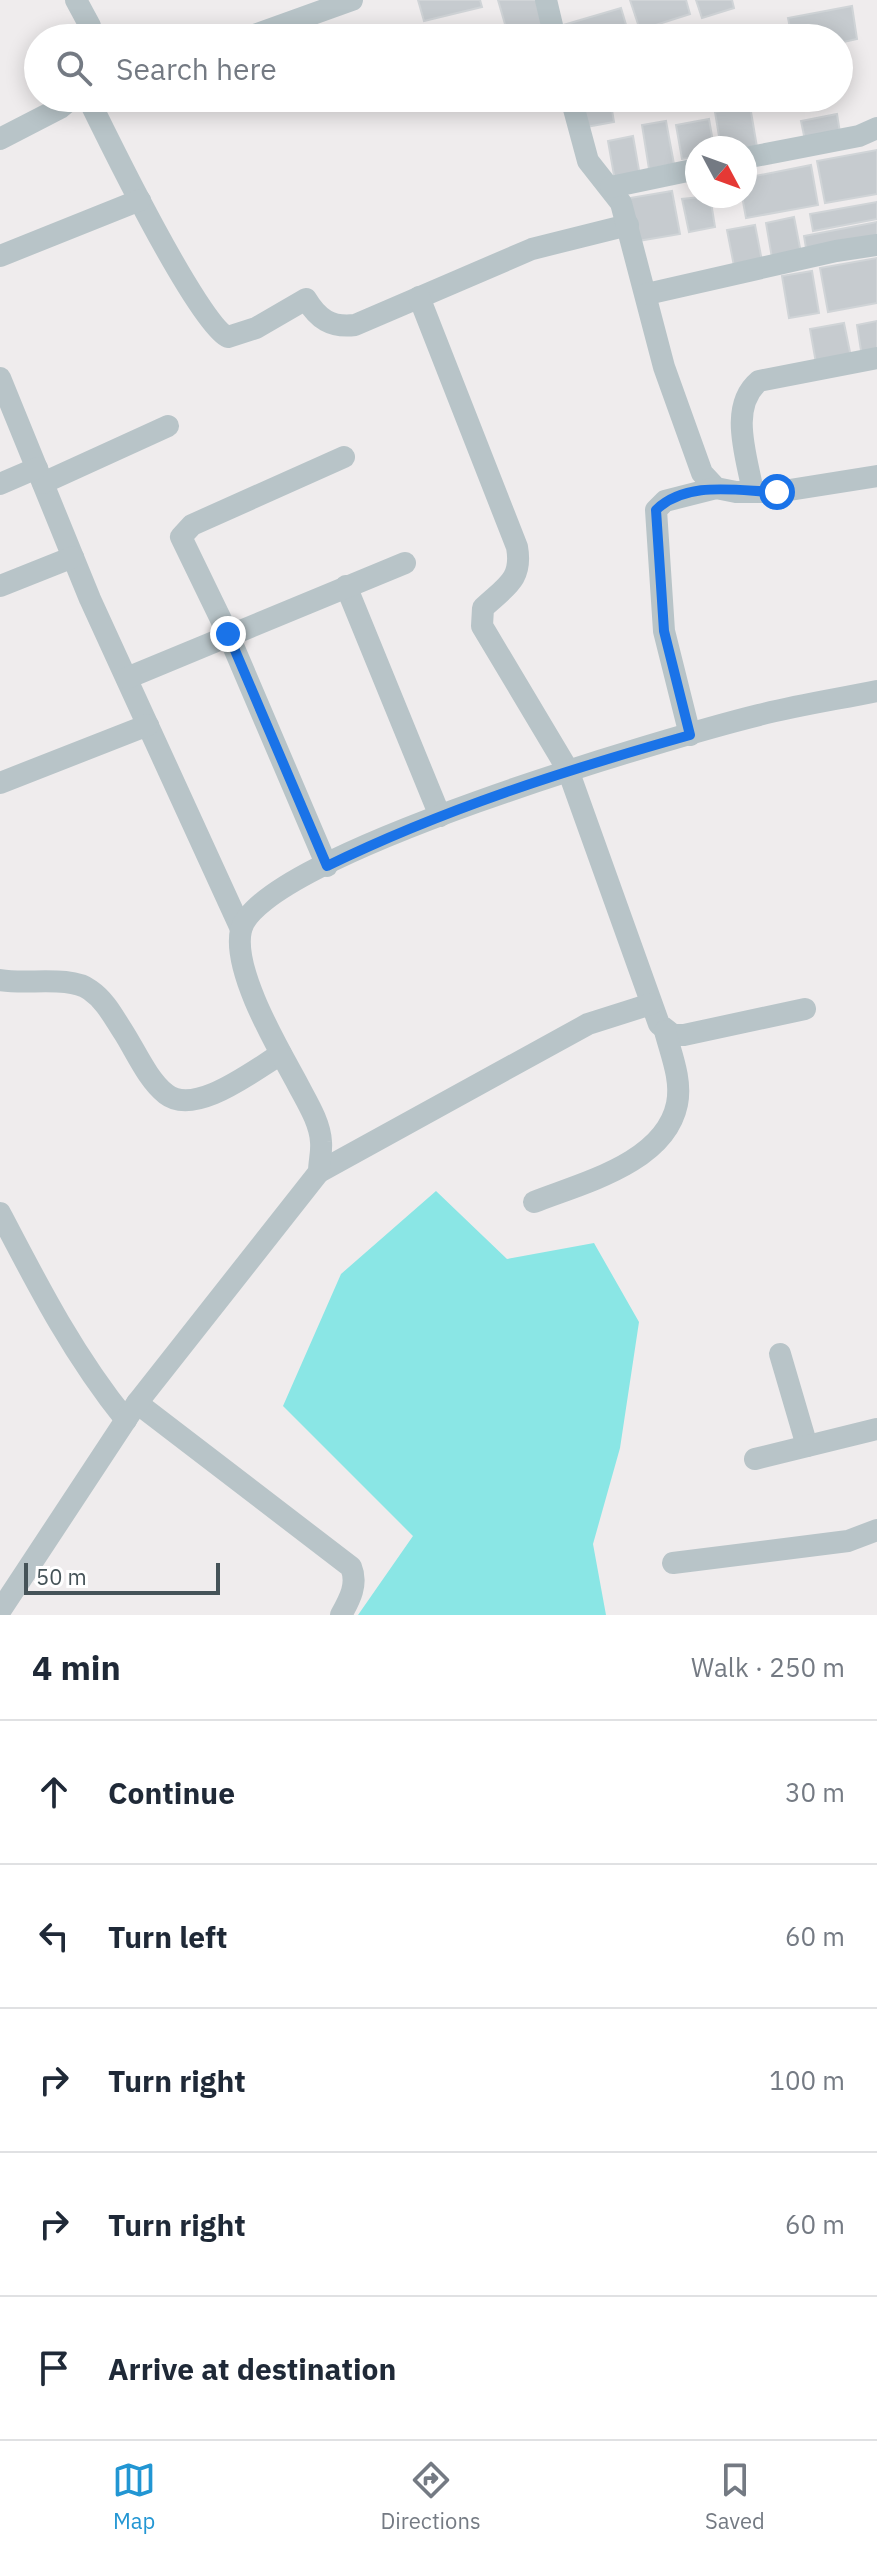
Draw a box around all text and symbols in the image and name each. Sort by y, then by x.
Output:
search box [24,24,853,112]
icon: search [52,46,96,90]
text: Search here [116,49,277,88]
north arrow [685,136,757,208]
route start [759,474,795,510]
route end [210,616,246,652]
scale bar [24,1559,220,1595]
text: 50 m [36,1562,87,1591]
text: 4 min [32,1645,121,1689]
text: Walk · 250 m [691,1650,845,1684]
icon: ahead [32,1770,76,1814]
text: Continue [108,1773,235,1812]
text: 30 m [785,1775,845,1809]
icon: left [32,1914,76,1958]
text: Turn left [108,1917,227,1956]
text: 60 m [785,1919,845,1953]
icon: right [32,2058,76,2102]
text: Turn right [108,2061,246,2100]
text: 100 m [769,2063,845,2097]
icon: right [32,2202,76,2246]
text: Turn right [108,2205,246,2244]
text: 60 m [785,2207,845,2241]
icon: arrive [32,2346,76,2390]
text: Arrive at destination [108,2349,396,2388]
tab: Map [112,2458,156,2535]
tab: Directions [381,2458,481,2535]
tab: Saved [705,2458,765,2535]

